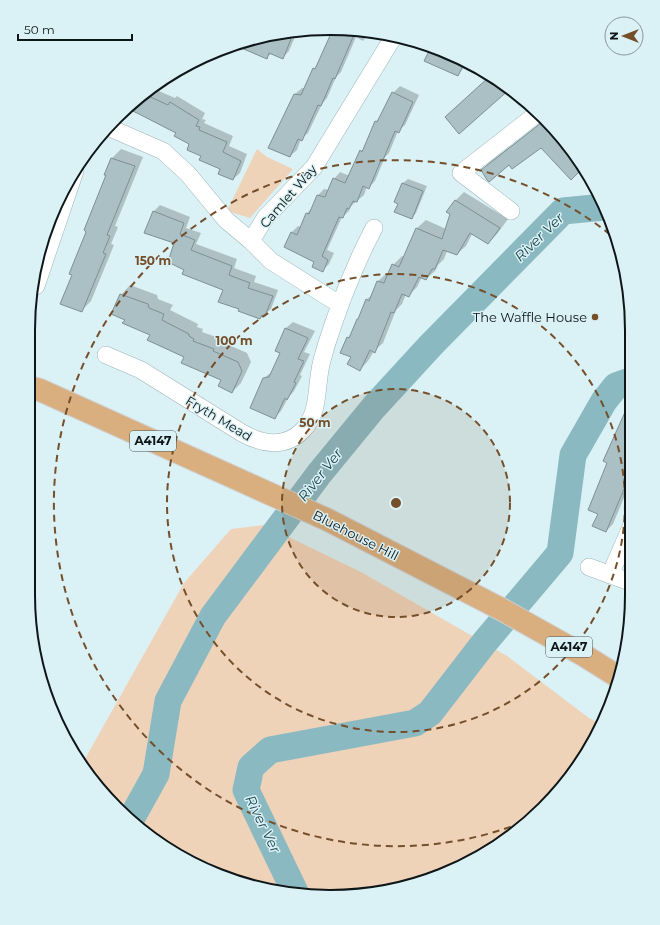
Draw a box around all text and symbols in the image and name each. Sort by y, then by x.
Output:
scale bar [18,16,132,42]
north arrow [604,16,644,56]
text: 50 m [24,22,55,37]
text: N [607,32,621,40]
street label: Camlet Way [256,160,321,231]
water label: River Ver [510,209,568,265]
text: 150 m [135,253,171,268]
place label: The Waffle House [473,309,587,325]
marker: The Waffle House [590,312,600,322]
text: 100 m [216,333,252,348]
street label: Fryth Mead [183,392,255,444]
text: 50 m [299,415,331,430]
road number: A4147 [130,431,176,451]
water label: River Ver [294,445,346,505]
centre of rings [389,496,403,510]
street label: Bluehouse Hill [310,506,402,564]
road number: A4147 [546,637,592,657]
water label: River Ver [241,792,285,856]

